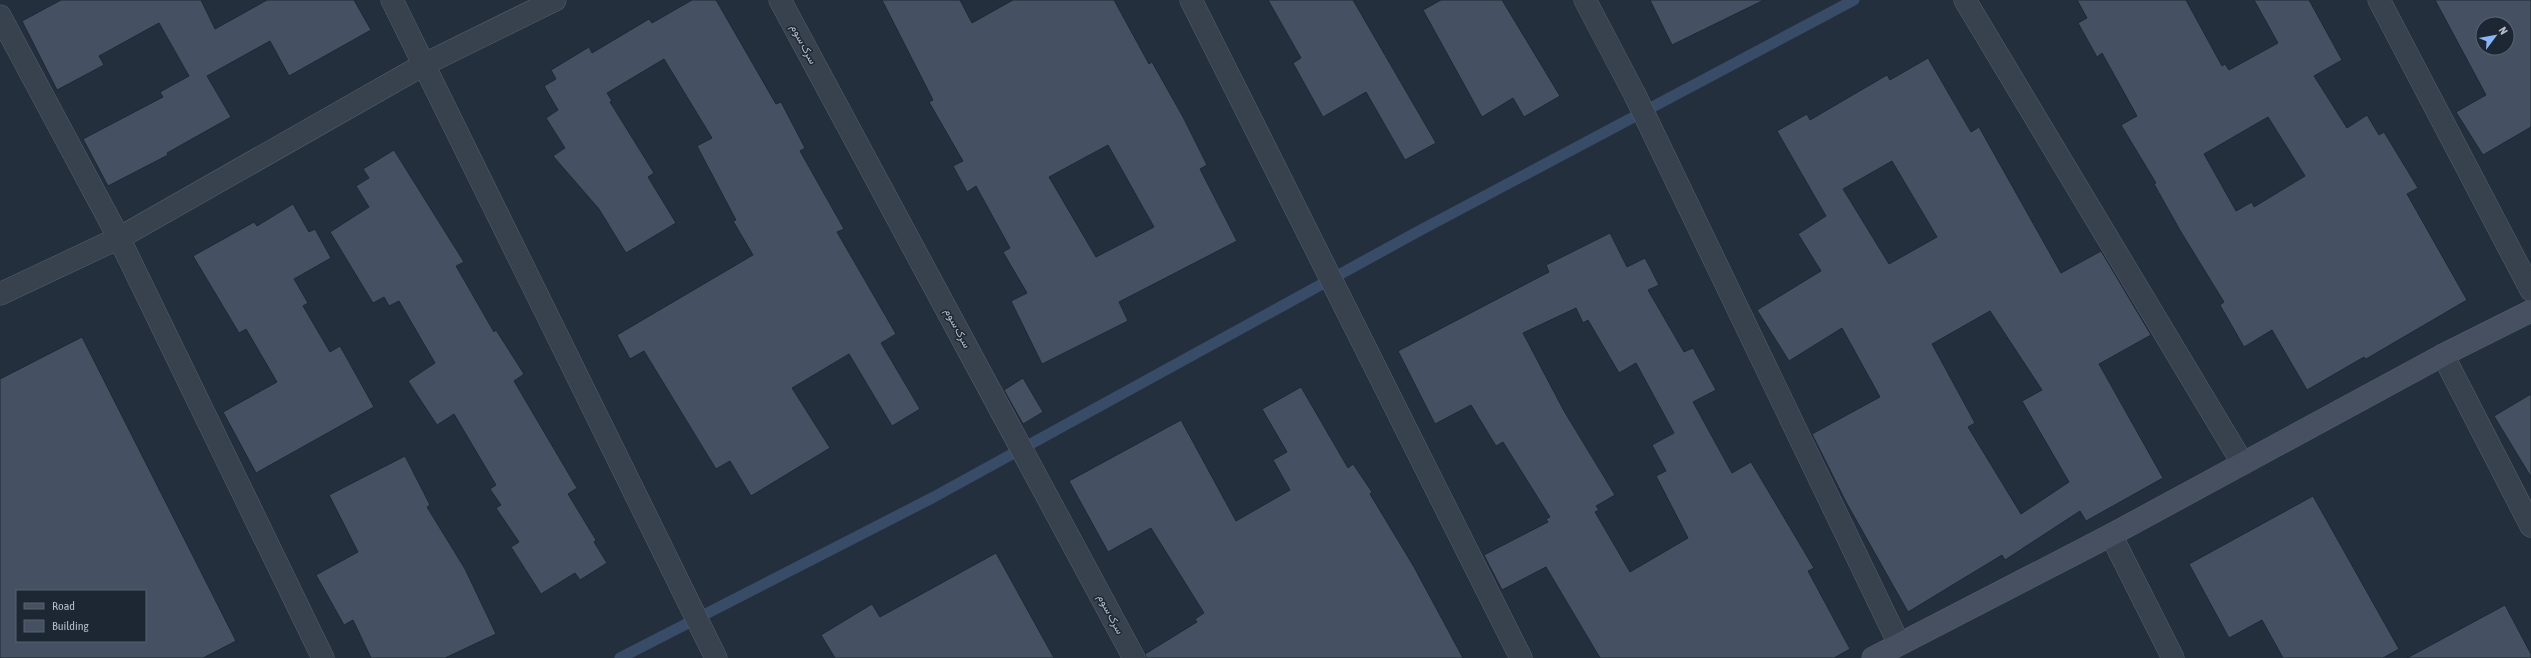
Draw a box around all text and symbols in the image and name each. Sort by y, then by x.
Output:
north arrow [2475,16,2515,56]
street label: سرک سوم [787,22,820,67]
text: N [2497,25,2510,37]
street label: سرک سوم [941,306,974,351]
legend [16,590,146,642]
street label: سرک سوم [1094,592,1127,637]
text: Road [52,599,75,613]
text: Building [52,619,90,633]

